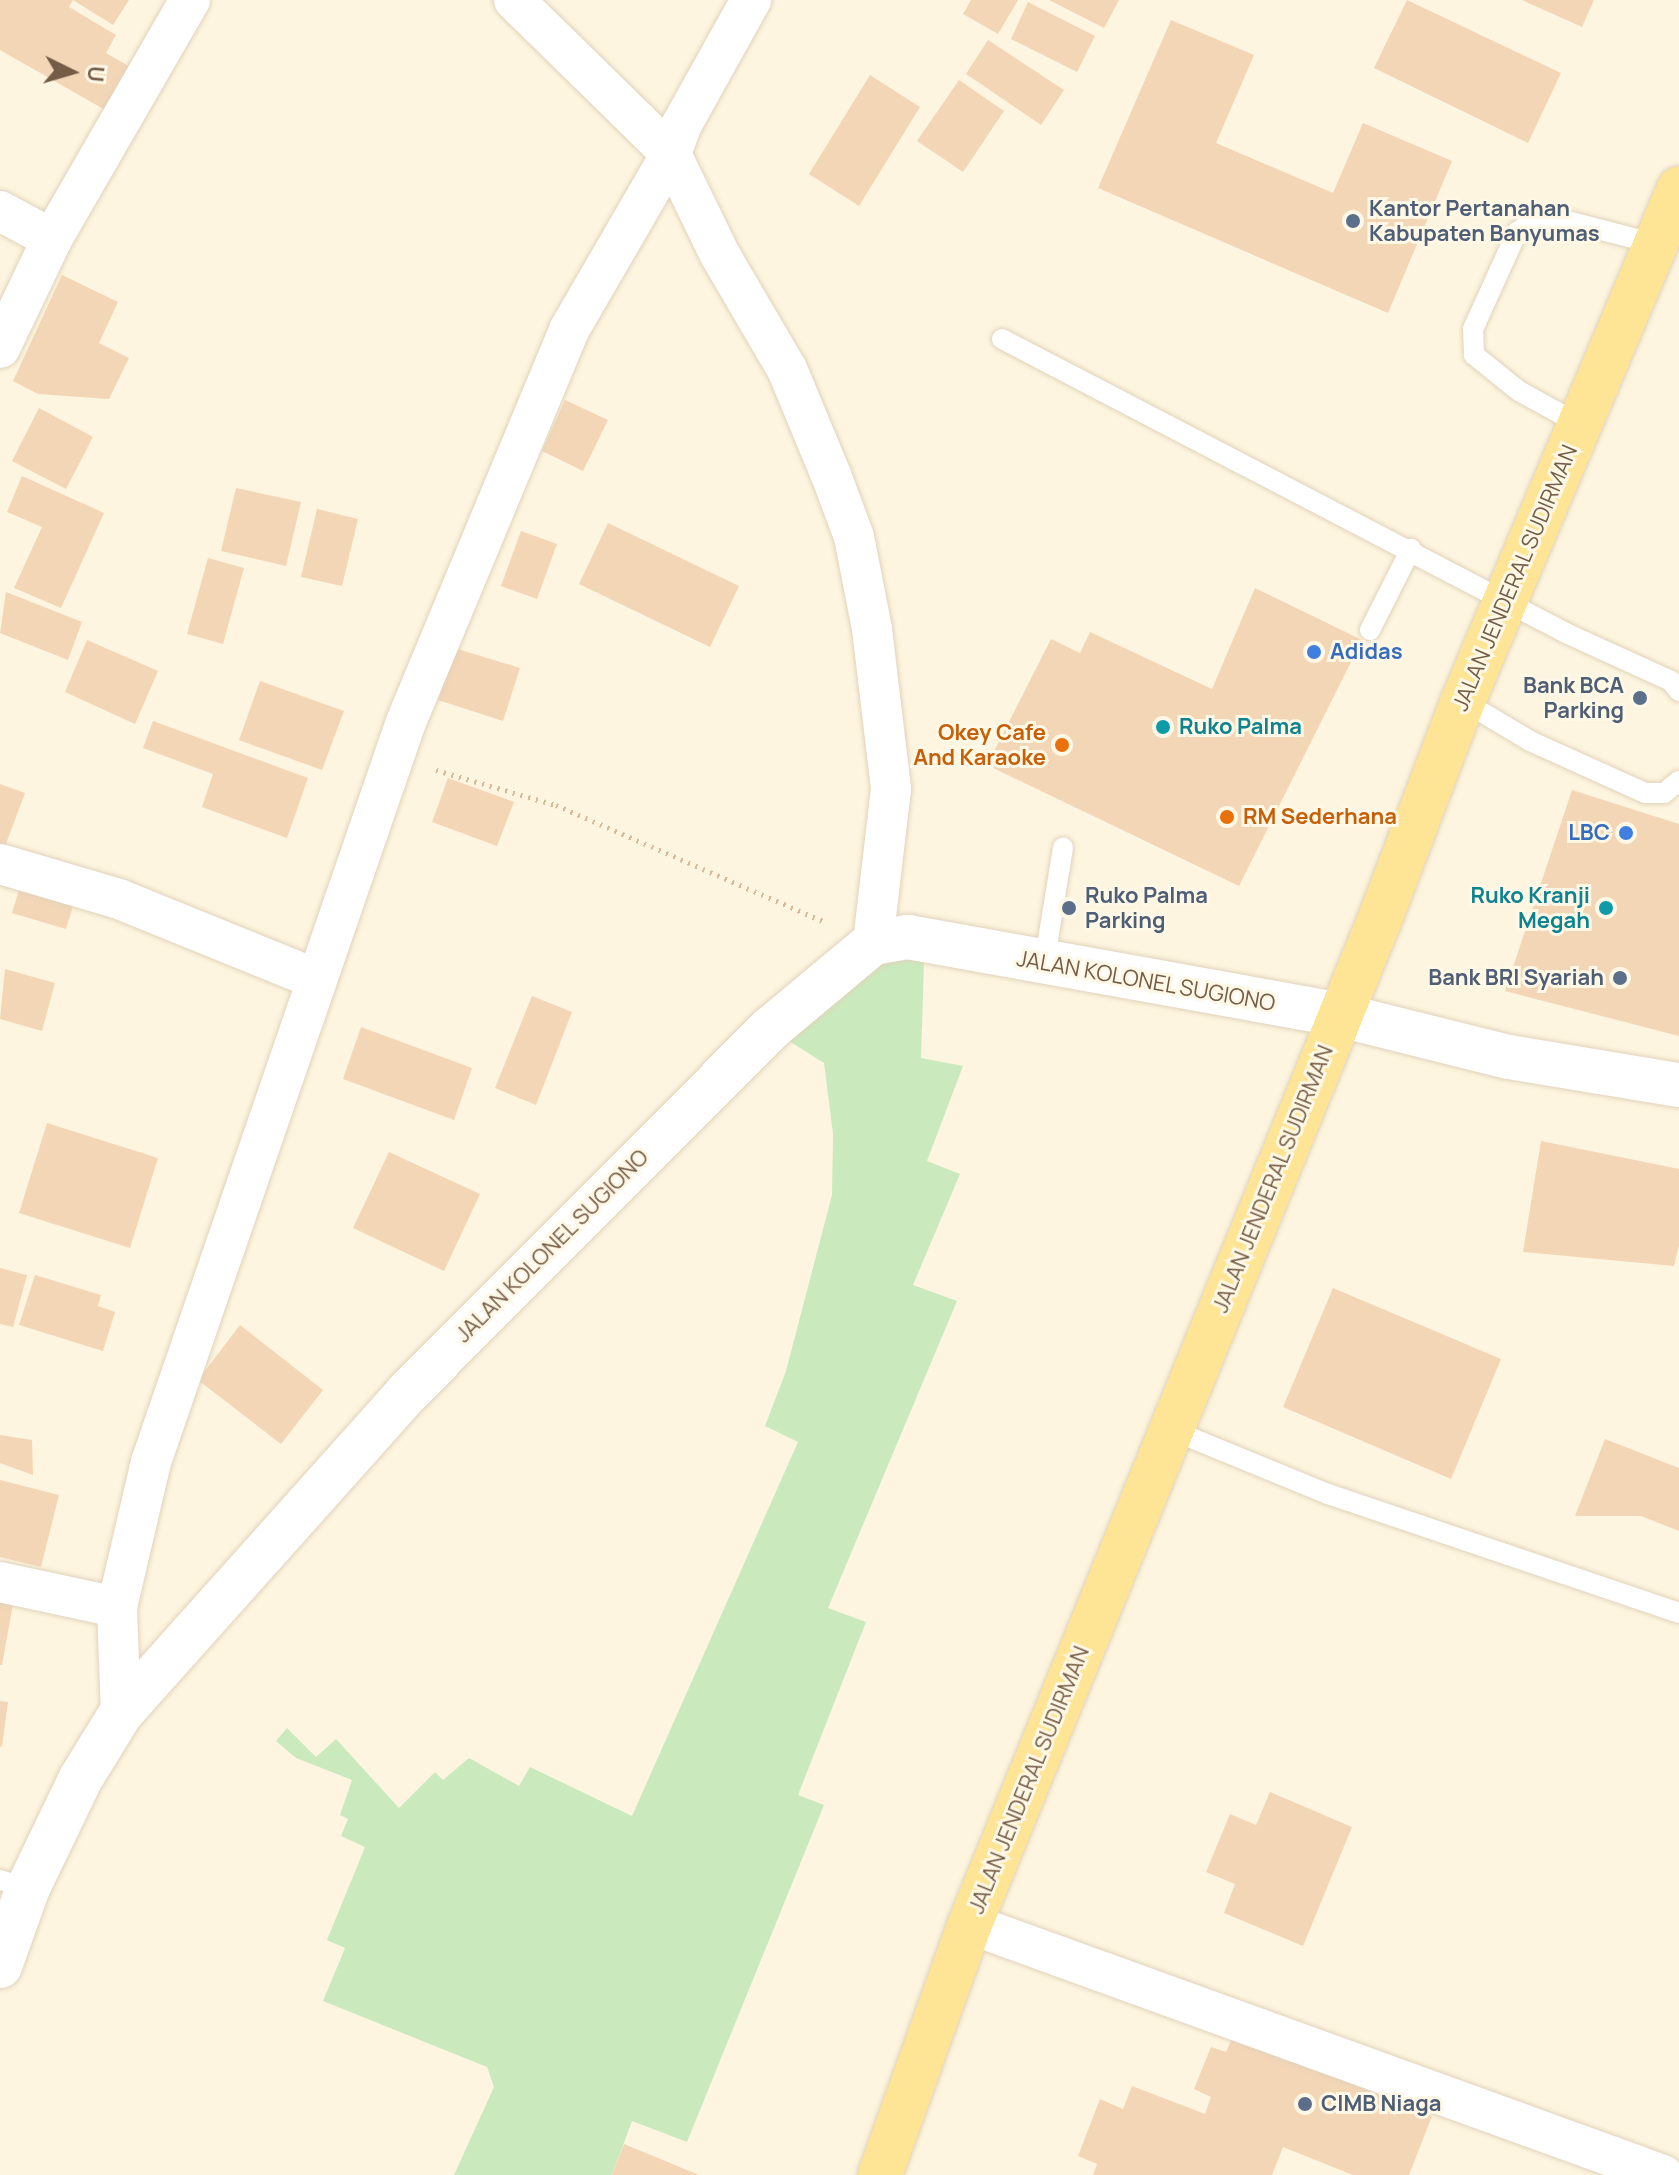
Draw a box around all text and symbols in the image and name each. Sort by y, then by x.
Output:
north arrow [32,32,112,112]
text: U [80,65,112,83]
place label: Kantor Pertanahan Kabupaten Banyumas [1369,195,1600,246]
marker: Kantor Pertanahan Kabupaten Banyumas [1344,212,1362,230]
street label: JALAN JENDERAL SUDIRMAN [1447,441,1583,715]
place label: Adidas [1330,639,1403,665]
marker: Adidas [1305,643,1323,661]
place label: Bank BCA Parking [1523,672,1624,724]
marker: Bank BCA Parking [1631,689,1649,707]
place label: Ruko Palma [1179,714,1302,740]
marker: Ruko Palma [1154,718,1172,736]
place label: Okey Cafe And Karaoke [913,719,1046,770]
marker: Okey Cafe And Karaoke [1053,736,1071,754]
place label: RM Sederhana [1243,804,1397,830]
marker: RM Sederhana [1218,808,1236,826]
place label: LBC [1568,820,1610,846]
marker: LBC [1617,824,1635,842]
place label: Ruko Palma Parking [1085,882,1208,934]
place label: Ruko Kranji Megah [1470,882,1590,934]
marker: Ruko Palma Parking [1060,899,1078,917]
marker: Ruko Kranji Megah [1597,899,1615,917]
street label: JALAN KOLONEL SUGIONO [1014,945,1278,1017]
place label: Bank BRI Syariah [1428,965,1604,991]
marker: Bank BRI Syariah [1611,969,1629,987]
street label: JALAN JENDERAL SUDIRMAN [1207,1041,1339,1317]
street label: JALAN KOLONEL SUGIONO [450,1144,654,1348]
street label: JALAN JENDERAL SUDIRMAN [963,1642,1095,1918]
place label: CIMB Niaga [1321,2091,1441,2117]
marker: CIMB Niaga [1296,2095,1314,2113]

